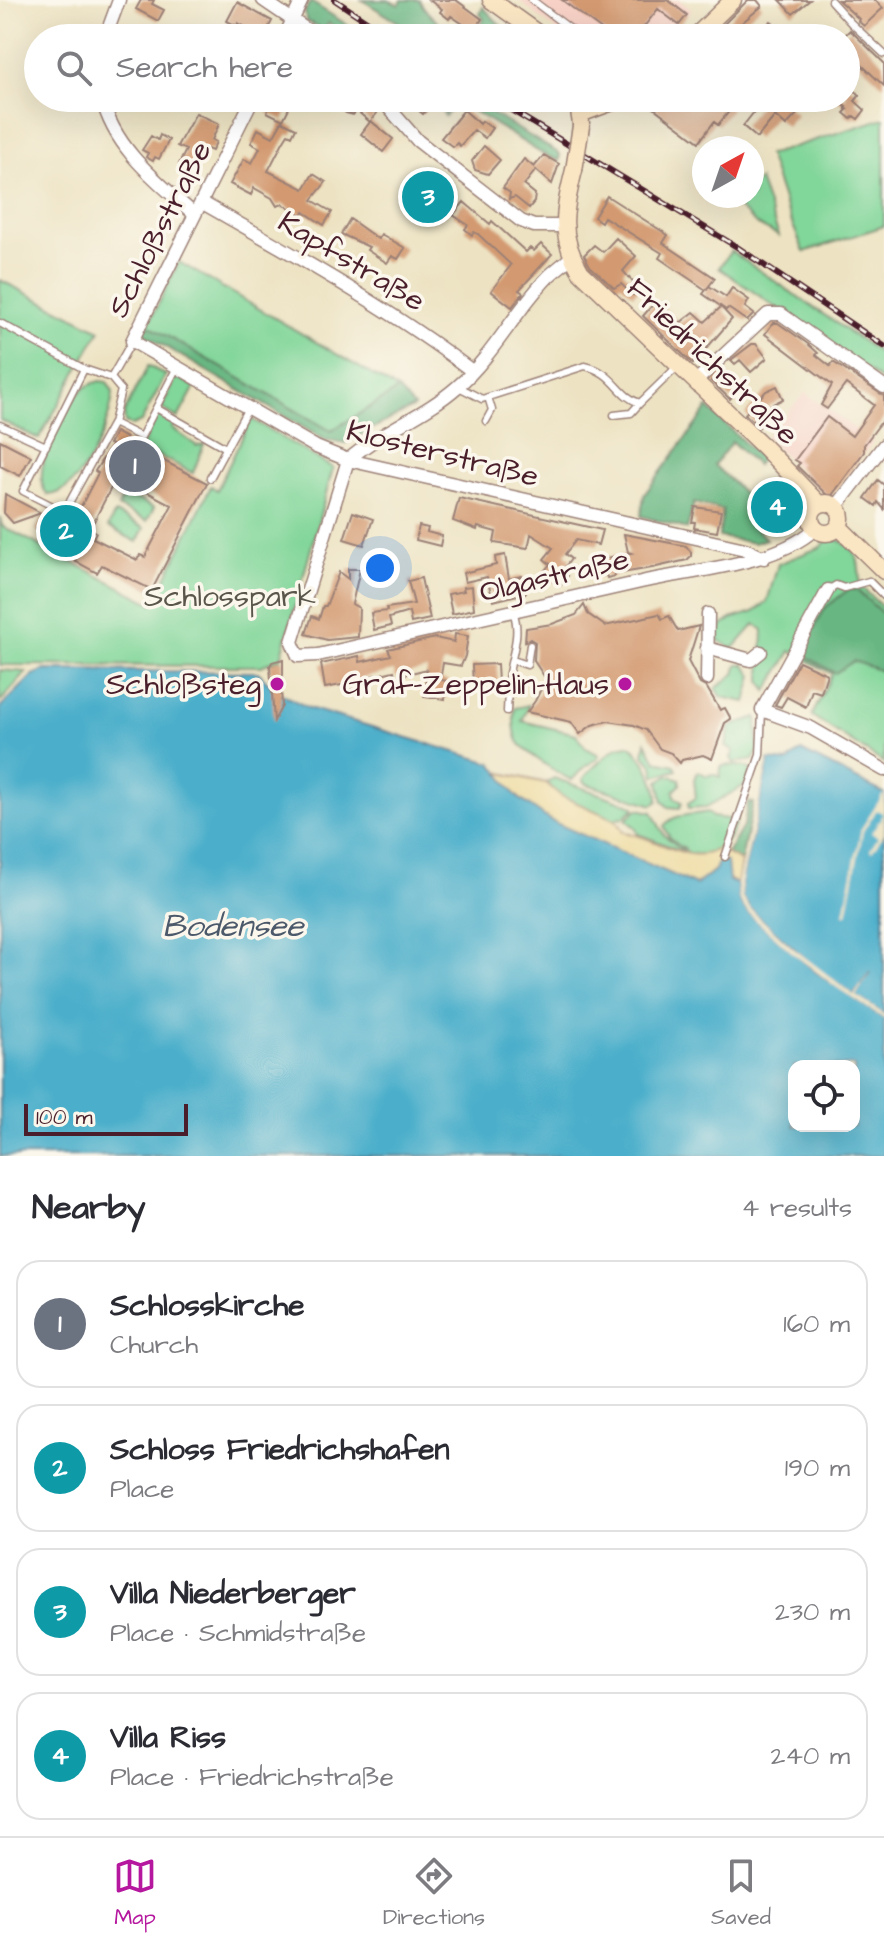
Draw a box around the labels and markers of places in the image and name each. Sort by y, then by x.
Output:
pin: 3 [402,167,454,227]
pin: 1 [109,436,161,496]
pin: 4 [751,477,803,537]
pin: 2 [40,501,92,561]
place label: Schloßsteg [106,664,261,707]
place label: Graf-Zeppelin-Haus [343,664,609,706]
marker: Schloßsteg [268,675,286,693]
marker: Graf-Zeppelin-Haus [616,675,634,693]

